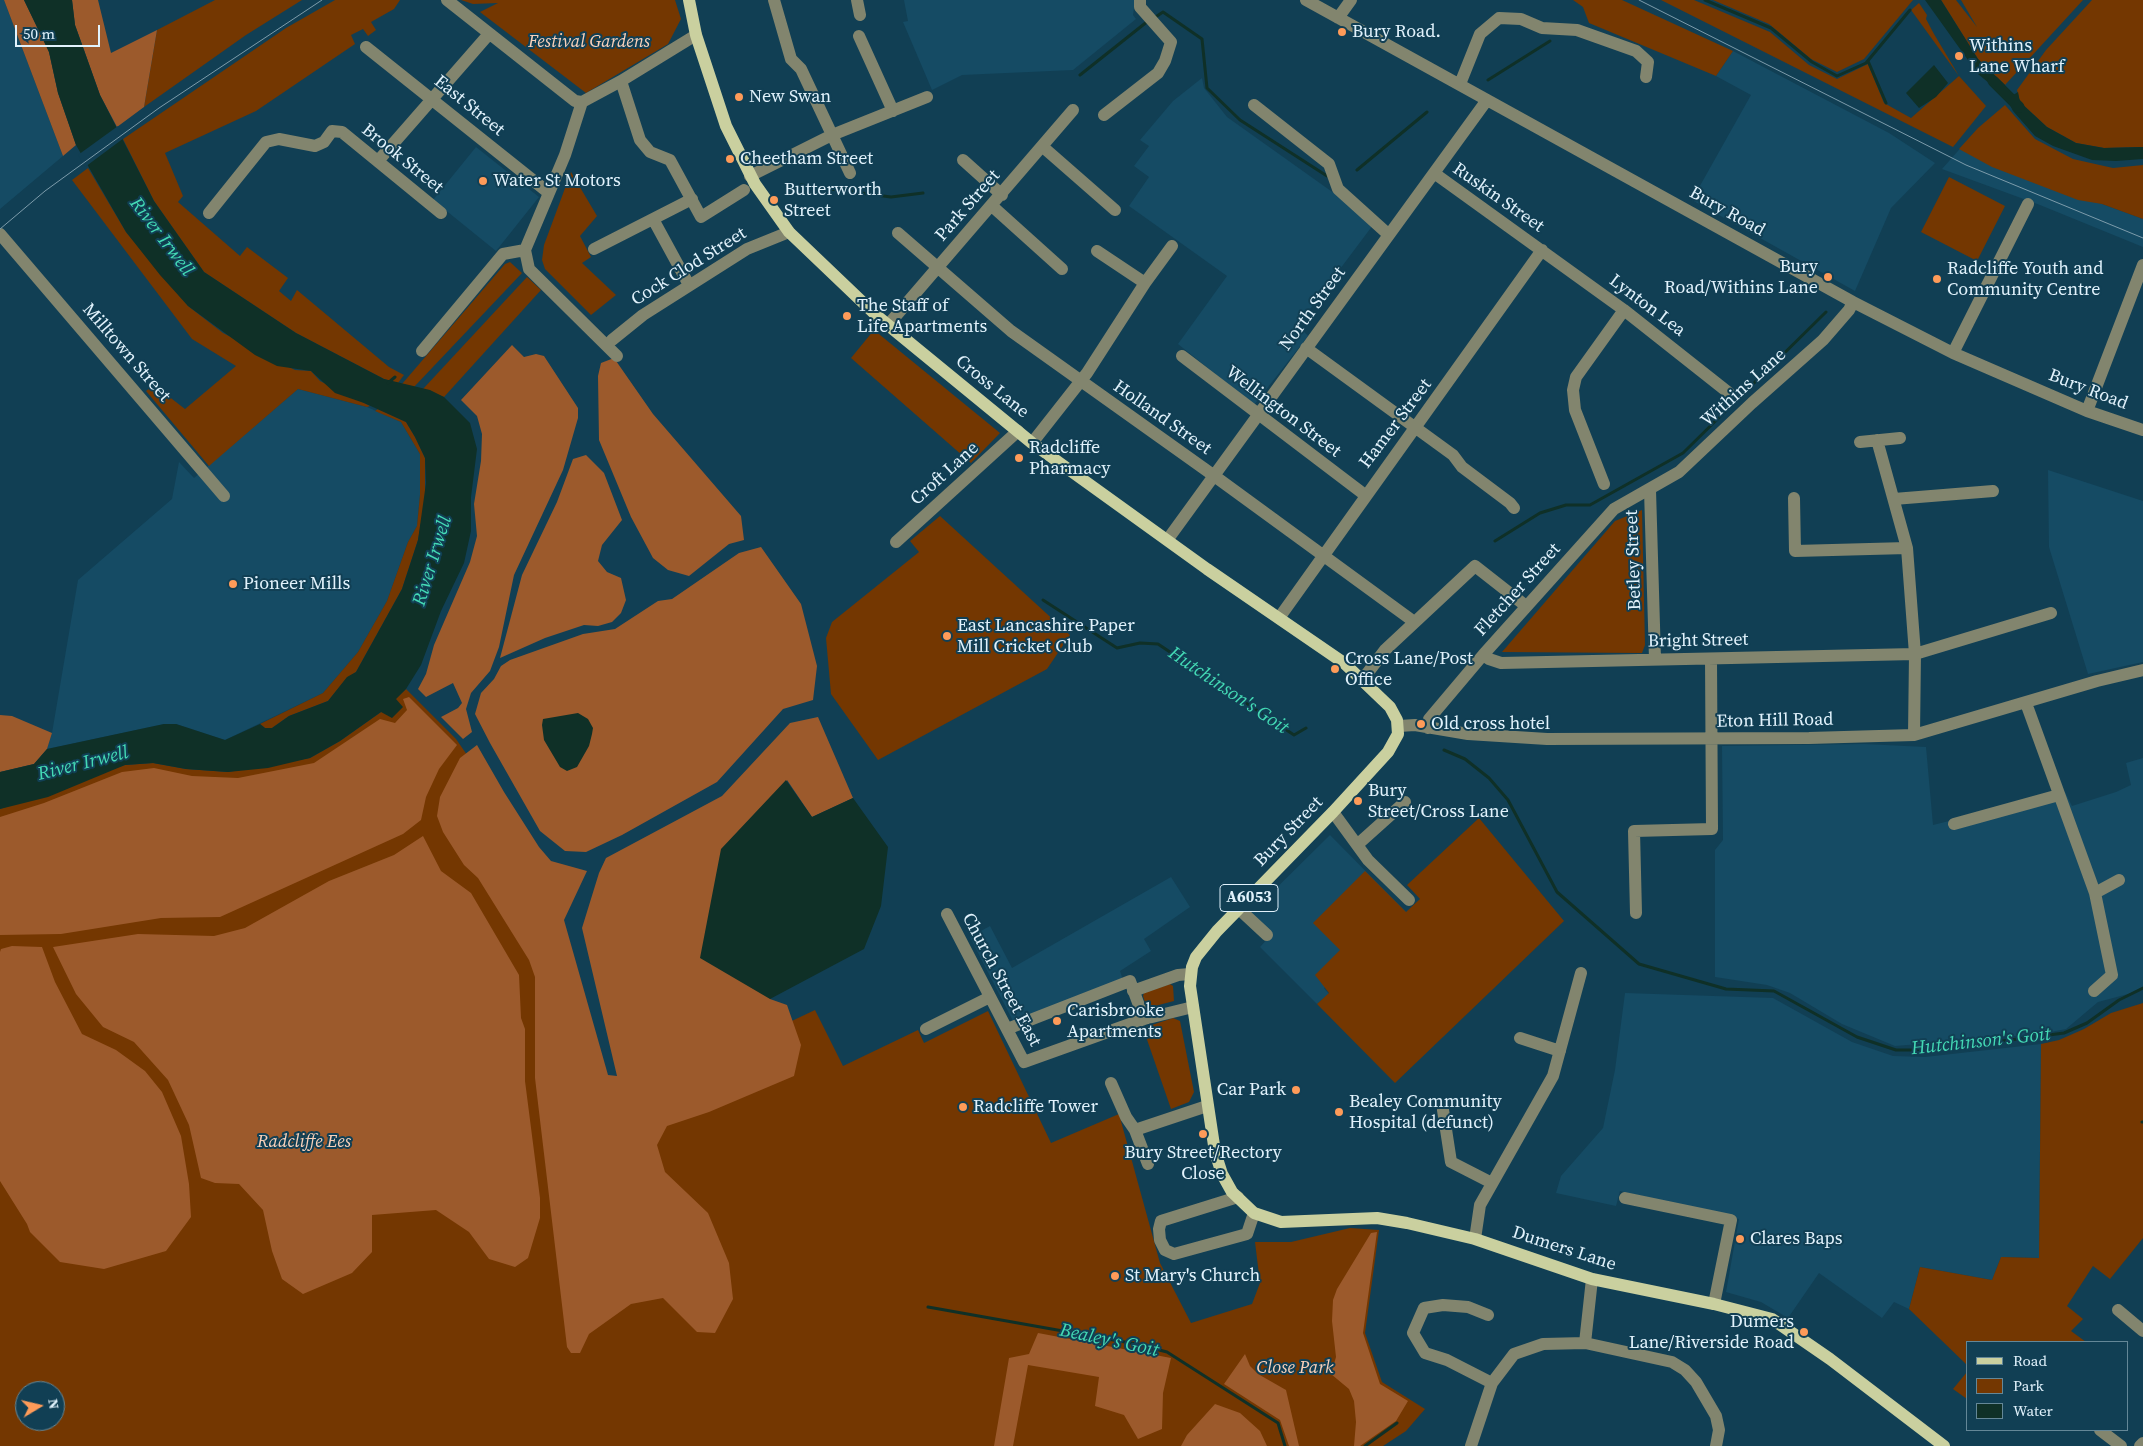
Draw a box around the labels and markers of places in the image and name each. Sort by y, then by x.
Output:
place label: Bury Road. [1352,21,1441,43]
marker: Bury Road. [1336,26,1348,38]
place label: Withins Lane Wharf [1969,35,2064,78]
marker: Withins Lane Wharf [1953,50,1965,62]
place label: New Swan [749,86,831,108]
marker: New Swan [733,91,745,103]
place label: Cheetham Street [740,148,873,170]
marker: Cheetham Street [724,153,736,165]
place label: Water St Motors [493,170,621,192]
marker: Water St Motors [477,175,489,187]
place label: Butterworth Street [784,179,882,222]
marker: Butterworth Street [768,194,780,206]
place label: Bury Road/Withins Lane [1664,256,1818,298]
place label: Radcliffe Youth and Community Centre [1947,258,2103,300]
marker: Bury Road/Withins Lane [1822,271,1834,283]
marker: Radcliffe Youth and Community Centre [1931,273,1943,285]
place label: The Staff of Life Apartments [857,295,987,338]
marker: The Staff of Life Apartments [841,310,853,322]
place label: Radcliffe Pharmacy [1029,437,1110,479]
marker: Radcliffe Pharmacy [1013,452,1025,464]
place label: Pioneer Mills [243,573,350,595]
marker: Pioneer Mills [227,578,239,590]
place label: East Lancashire Paper Mill Cricket Club [957,615,1135,658]
marker: East Lancashire Paper Mill Cricket Club [941,630,953,642]
place label: Cross Lane/Post Office [1345,648,1473,691]
marker: Cross Lane/Post Office [1329,663,1341,675]
place label: Old cross hotel [1431,713,1550,735]
marker: Old cross hotel [1415,718,1427,730]
place label: Bury Street/Cross Lane [1368,780,1509,822]
marker: Bury Street/Cross Lane [1352,795,1364,807]
place label: Carisbrooke Apartments [1067,1000,1164,1042]
marker: Carisbrooke Apartments [1051,1015,1063,1027]
place label: Car Park [1217,1079,1286,1101]
marker: Car Park [1290,1084,1302,1096]
place label: Bealey Community Hospital (defunct) [1349,1091,1502,1134]
place label: Radcliffe Tower [973,1096,1098,1118]
marker: Radcliffe Tower [957,1101,969,1113]
marker: Bealey Community Hospital (defunct) [1333,1106,1345,1118]
marker: Bury Street/Rectory Close [1197,1128,1209,1140]
place label: Bury Street/Rectory Close [1124,1142,1282,1184]
place label: Clares Baps [1750,1228,1843,1250]
marker: Clares Baps [1734,1233,1746,1245]
place label: St Mary's Church [1125,1265,1260,1287]
marker: St Mary's Church [1109,1270,1121,1282]
place label: Dumers Lane/Riverside Road [1629,1311,1794,1354]
marker: Dumers Lane/Riverside Road [1798,1326,1810,1338]

